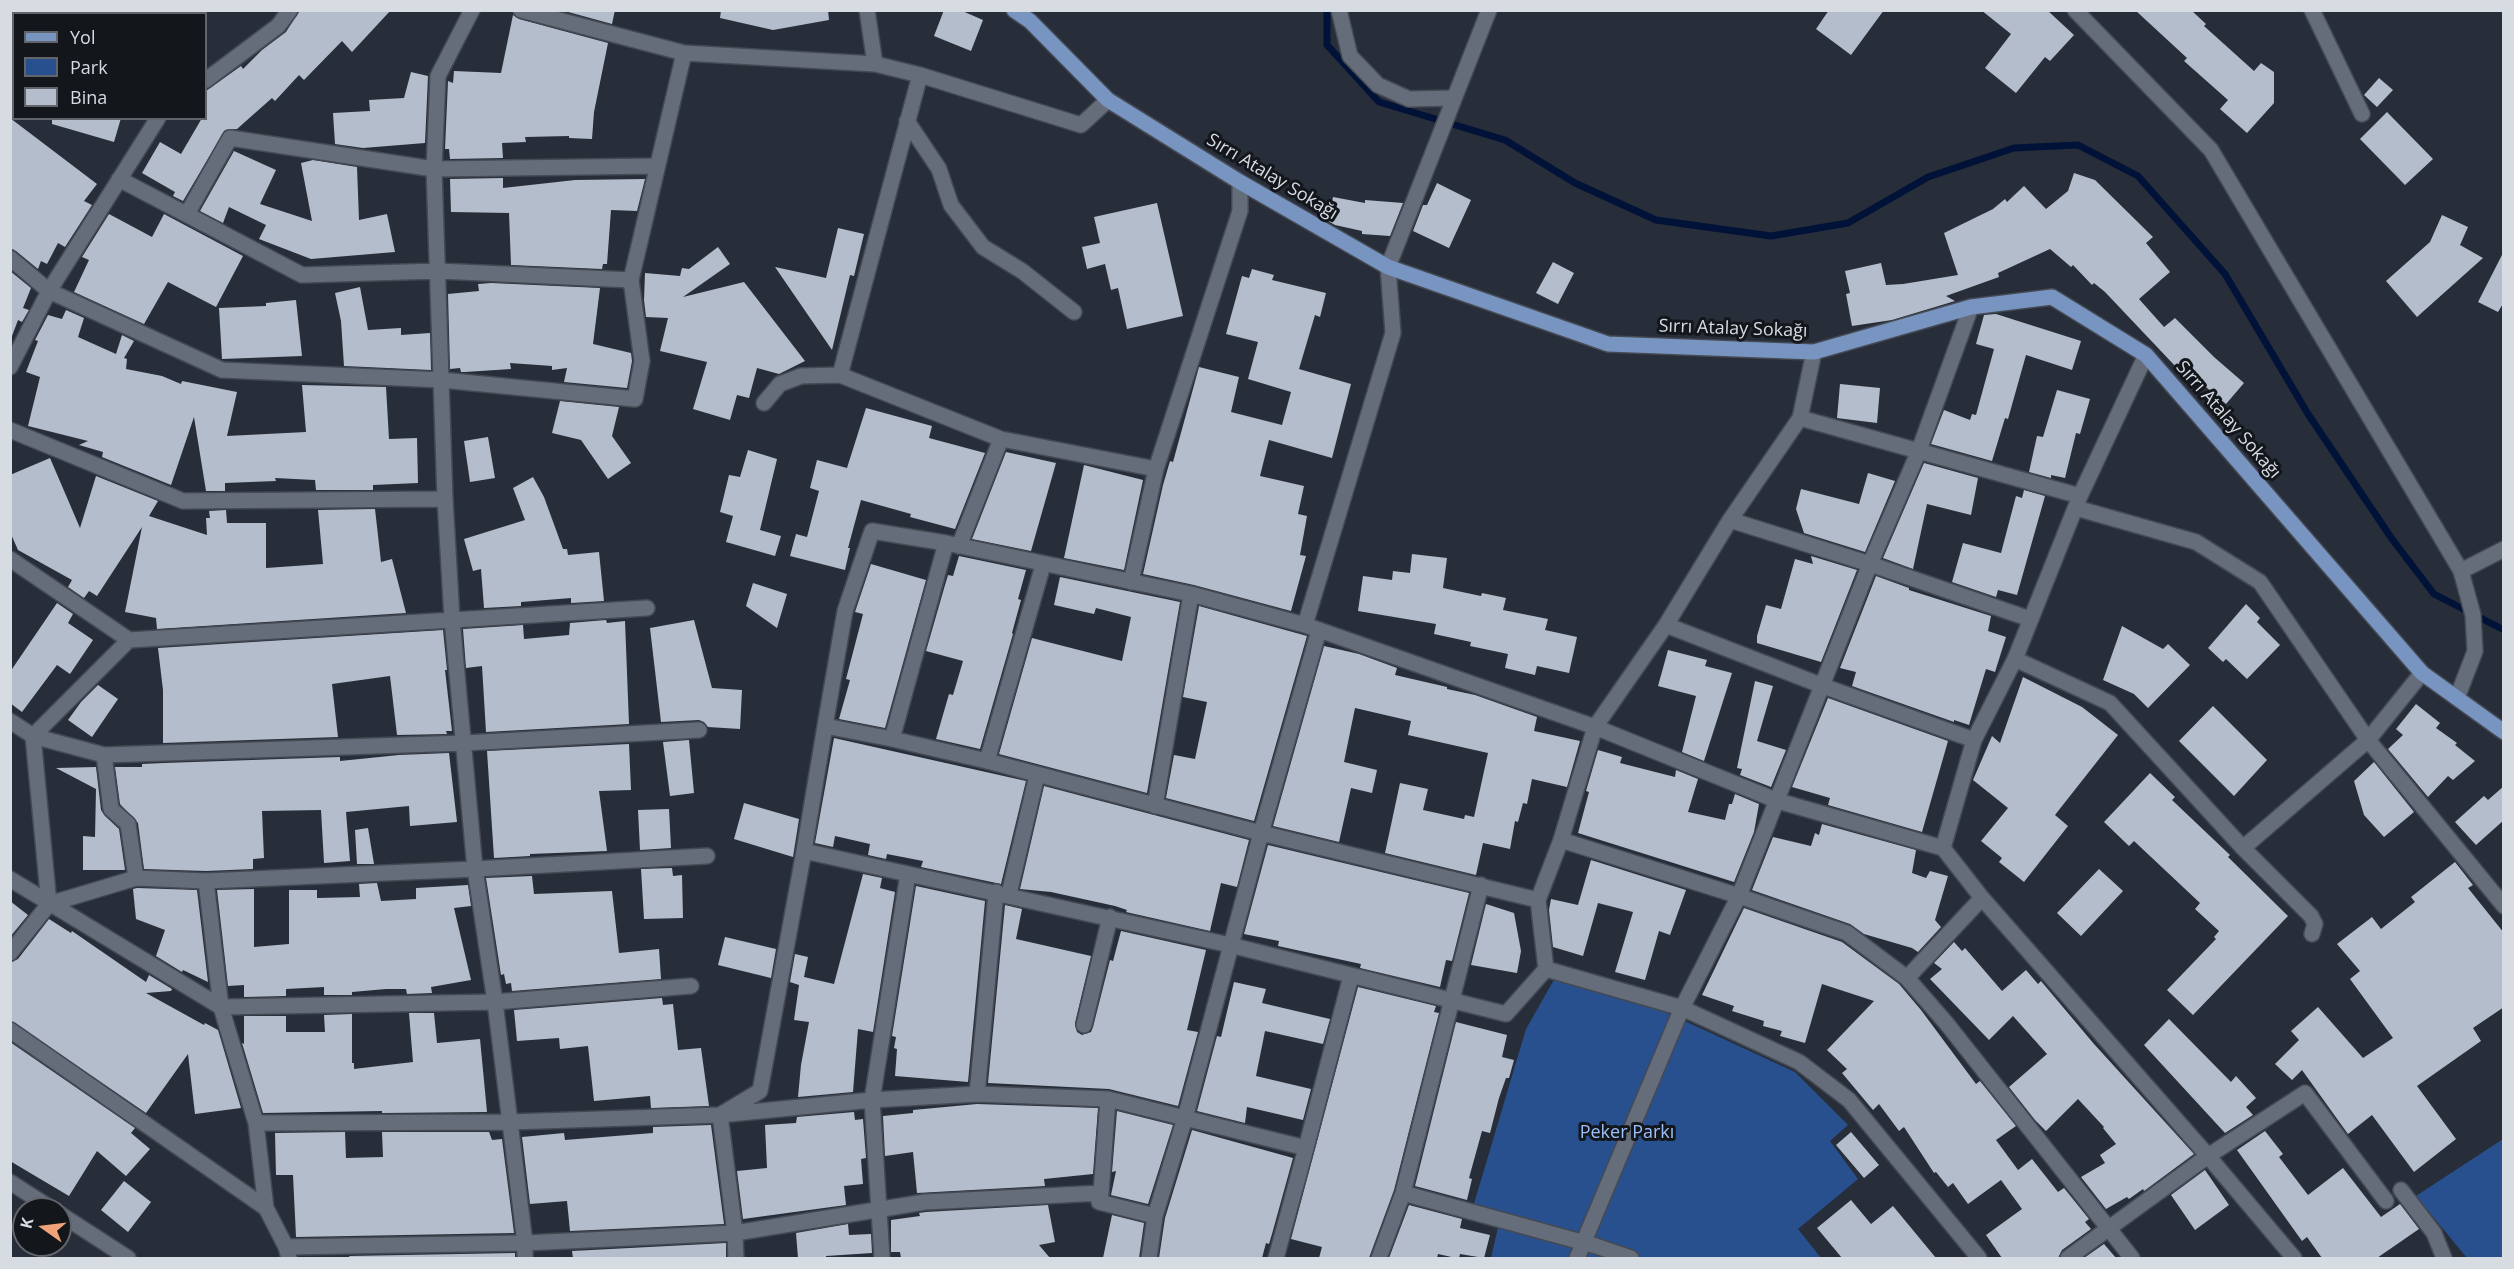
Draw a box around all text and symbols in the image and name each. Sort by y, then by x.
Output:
legend [12,12,207,120]
text: Yol [70,25,95,49]
text: Park [70,55,108,79]
text: Bina [70,85,107,109]
street label: Sırrı Atalay Sokağı [1203,129,1341,225]
street label: Sırrı Atalay Sokağı [1658,316,1808,342]
street label: Sırrı Atalay Sokağı [2171,357,2285,483]
park label: Peker Parkı [1580,1122,1674,1144]
north arrow [12,1197,72,1257]
text: K [15,1215,38,1231]

